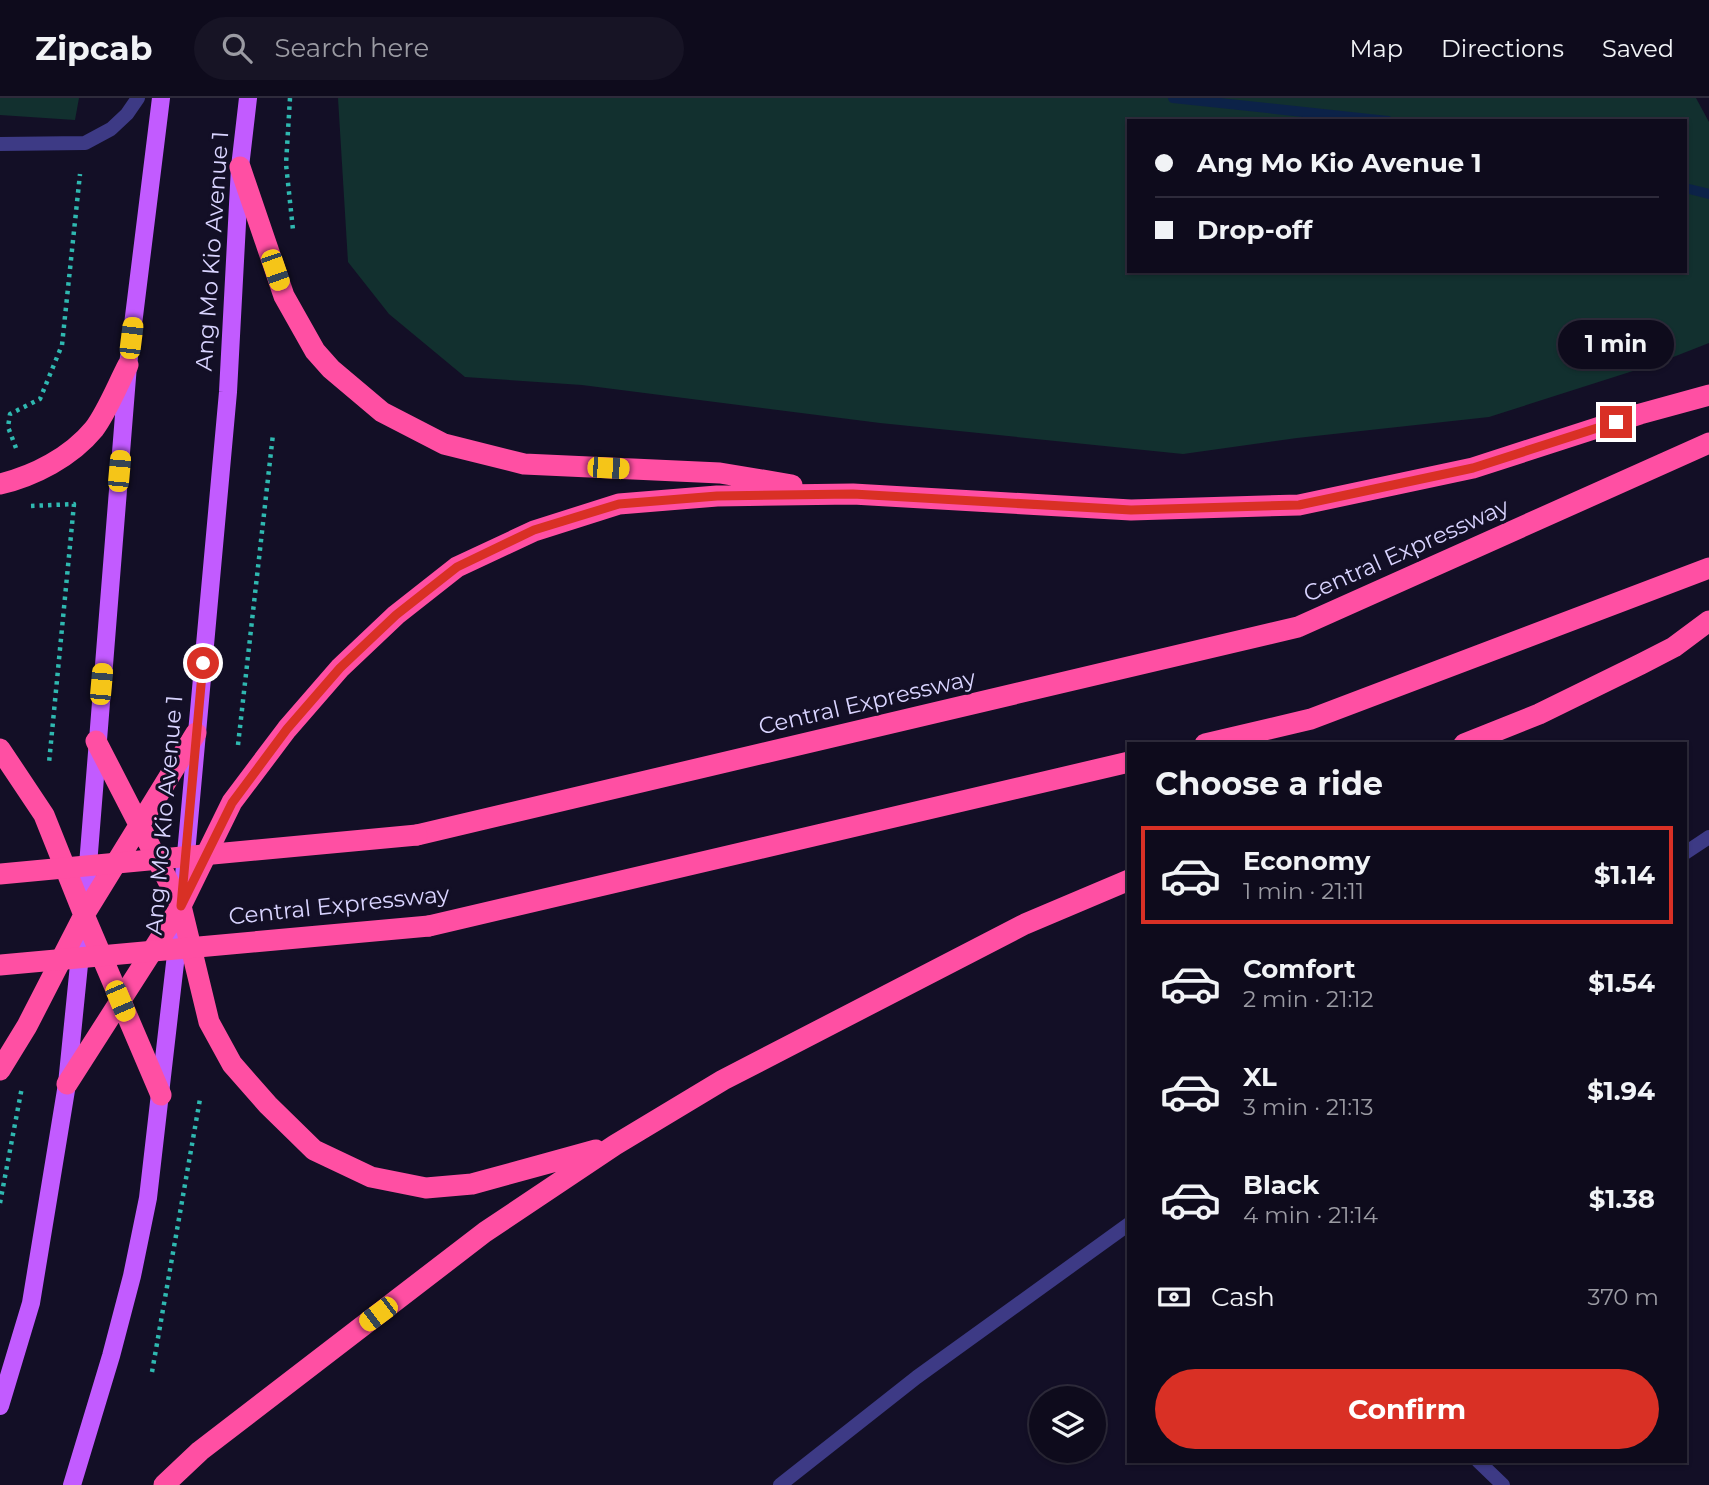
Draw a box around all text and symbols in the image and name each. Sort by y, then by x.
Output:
search box [194,17,684,80]
text: Zipcab [35,28,152,68]
icon: search [218,29,256,67]
text: Search here [274,32,429,64]
text: Map [1350,34,1403,63]
text: Directions [1441,34,1564,63]
text: Saved [1602,34,1674,63]
street label: Ang Mo Kio Avenue 1 [190,130,234,372]
text: Ang Mo Kio Avenue 1 [1197,147,1482,179]
text: Drop-off [1197,214,1312,246]
car [259,247,292,293]
car [119,316,144,360]
callout: 1 min [1558,320,1674,370]
text: 1 min [1585,330,1647,358]
route end [1600,406,1632,438]
car [107,449,132,493]
car [587,456,630,480]
street label: Central Expressway [1299,492,1514,608]
route start [187,647,219,679]
car [89,662,114,706]
street label: Central Expressway [756,663,979,741]
street label: Ang Mo Kio Avenue 1 [140,694,188,936]
text: Choose a ride [1155,764,1383,803]
icon: car [1159,844,1222,907]
text: Economy [1243,845,1370,877]
text: $1.14 [1594,859,1655,891]
text: 1 min · 21:11 [1243,877,1364,905]
street label: Central Expressway [227,879,451,931]
icon: car [1159,952,1222,1015]
text: Comfort [1243,953,1355,985]
text: $1.54 [1588,967,1655,999]
car [103,978,138,1024]
text: 2 min · 21:12 [1243,985,1374,1013]
icon: car [1159,1060,1222,1123]
text: XL [1243,1061,1277,1093]
text: $1.94 [1587,1075,1655,1107]
text: 3 min · 21:13 [1243,1093,1374,1121]
icon: car [1159,1168,1222,1231]
text: Black [1243,1169,1319,1201]
text: $1.38 [1589,1183,1655,1215]
text: 4 min · 21:14 [1243,1201,1378,1229]
icon: cash [1155,1278,1193,1316]
text: Cash [1211,1281,1275,1313]
text: 370 m [1588,1283,1659,1311]
car [355,1293,402,1335]
button: Confirm [1155,1369,1659,1449]
map controls [1029,1386,1106,1463]
button: layers [1029,1386,1106,1463]

